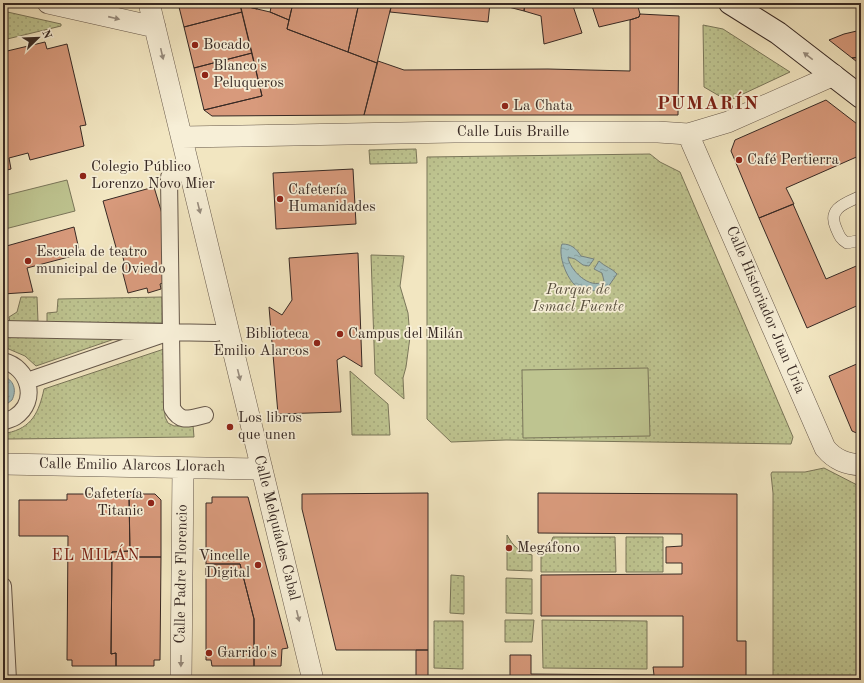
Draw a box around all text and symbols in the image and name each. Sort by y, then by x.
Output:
one-way arrow [108,15,120,21]
north arrow [18,18,58,58]
text: N [39,29,53,41]
place label: Bocado [203,38,250,53]
marker: Bocado [190,40,200,50]
one-way arrow [159,49,165,61]
one-way arrow [803,52,814,60]
place label: Blanco's Peluqueros [213,59,284,91]
marker: Blanco's Peluqueros [200,70,210,80]
district label: PUMARÍN [657,91,759,114]
place label: La Chata [513,99,574,114]
marker: La Chata [500,101,510,111]
street label: Calle Luis Braille [457,125,569,140]
place label: Café Pertierra [747,153,839,168]
marker: Café Pertierra [734,155,744,165]
place label: Colegio Público Lorenzo Novo Mier [91,160,215,192]
marker: Colegio Público Lorenzo Novo Mier [78,171,88,181]
place label: Cafetería Humanidades [288,183,376,215]
marker: Cafetería Humanidades [275,194,285,204]
one-way arrow [196,202,202,214]
street label: Calle Historiador Juan Uría [723,224,807,396]
place label: Escuela de teatro municipal de Oviedo [36,245,166,277]
marker: Escuela de teatro municipal de Oviedo [23,256,33,266]
park label: Parque de Ismael Fuente [531,283,624,315]
place label: Biblioteca Emilio Alarcos [213,327,310,359]
place label: Campus del Milán [348,327,463,342]
marker: Campus del Milán [335,329,345,339]
marker: Biblioteca Emilio Alarcos [312,338,322,348]
one-way arrow [237,369,243,381]
place label: Los libros que unen [238,411,302,443]
marker: Los libros que unen [225,422,235,432]
street label: Calle Melquíades Cabal [251,454,301,602]
street label: Calle Emilio Alarcos Llorach [39,457,225,475]
place label: Cafetería Titanic [84,487,144,519]
marker: Cafetería Titanic [146,498,156,508]
street label: Calle Padre Florencio [173,504,191,644]
place label: Megáfono [517,541,580,556]
marker: Megáfono [504,543,514,553]
district label: EL MILÁN [51,544,141,564]
place label: Vincelle Digital [198,549,250,581]
marker: Vincelle Digital [253,560,263,570]
one-way arrow [295,610,301,622]
place label: Garrido's [217,646,277,661]
marker: Garrido's [204,648,214,658]
one-way arrow [178,655,184,668]

